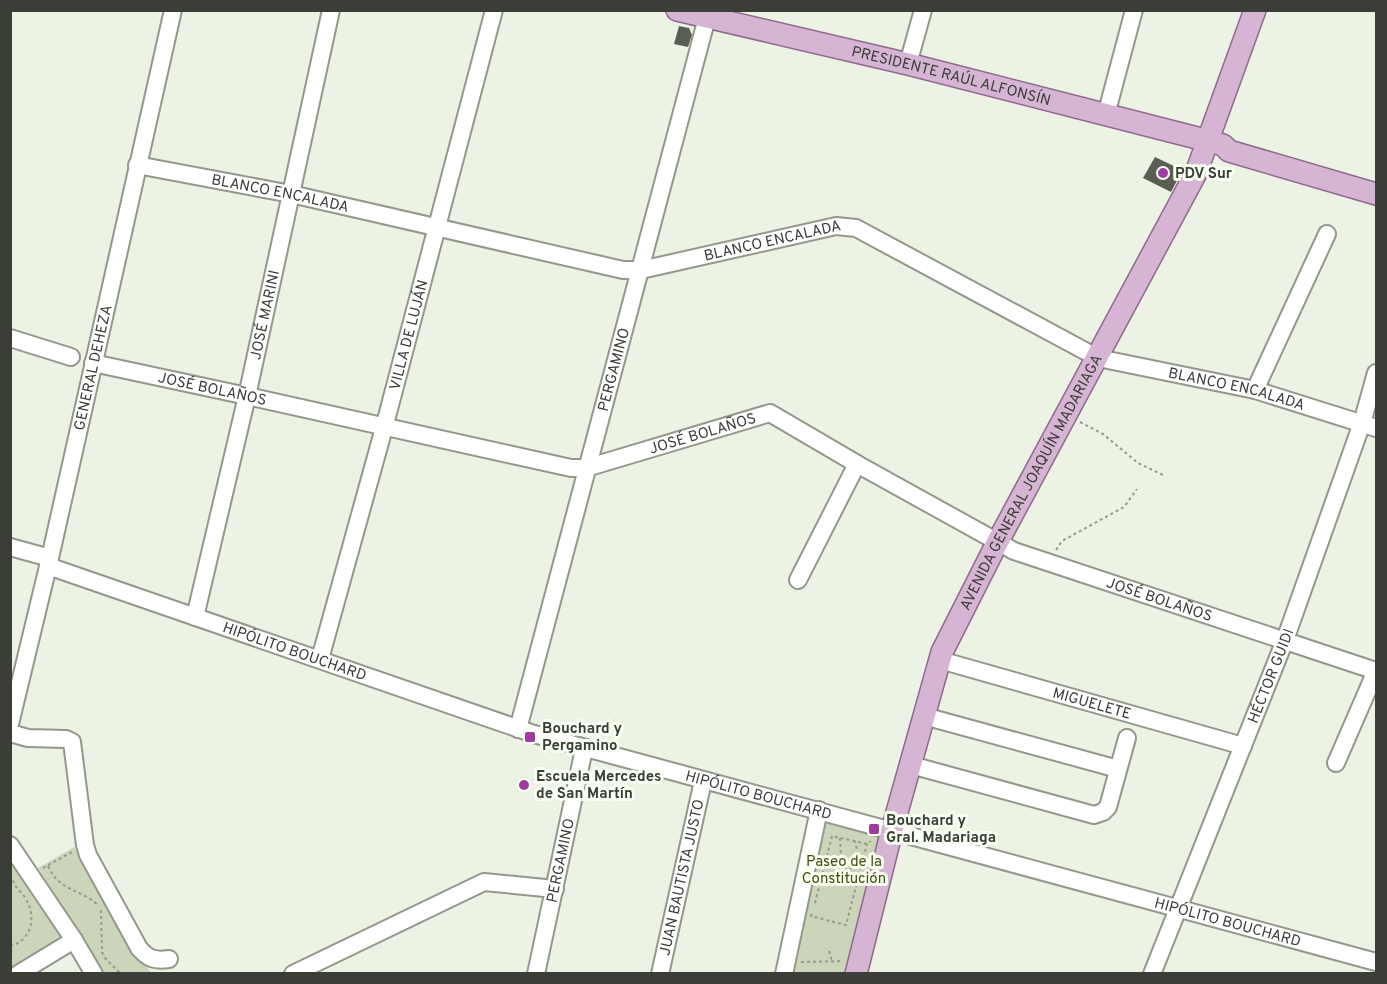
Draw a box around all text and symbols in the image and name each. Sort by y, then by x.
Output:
street label: PRESIDENTE RAÚL ALFONSÍN [849,43,1053,111]
place label: PDV Sur [1175,165,1233,184]
marker: PDV Sur [1156,166,1170,180]
street label: BLANCO ENCALADA [210,171,351,218]
street label: BLANCO ENCALADA [702,217,843,266]
street label: JOSÉ MARINI [247,269,285,362]
street label: VILLA DE LUJÁN [386,278,434,393]
street label: GENERAL DEHEZA [71,303,118,432]
street label: PERGAMINO [595,326,635,414]
street label: AVENIDA GENERAL JOAQUÍN MADARIAGA [957,352,1108,614]
street label: BLANCO ENCALADA [1166,365,1307,416]
street label: JOSÉ BOLAÑOS [156,369,268,411]
street label: JOSÉ BOLAÑOS [647,410,759,460]
street label: JOSÉ BOLAÑOS [1104,574,1214,627]
street label: HIPÓLITO BOUCHARD [220,619,369,686]
street label: HÉCTOR GUIDI [1245,626,1299,726]
street label: MIGUELETE [1050,684,1133,725]
place label: Bouchard y Pergamino [542,720,622,756]
marker: Bouchard y Pergamino [523,730,537,744]
street label: HIPÓLITO BOUCHARD [683,767,834,825]
place label: Escuela Mercedes de San Martín [536,768,661,804]
marker: Escuela Mercedes de San Martín [517,778,531,792]
street label: JUAN BAUTISTA JUSTO [656,798,710,958]
place label: Bouchard y Gral. Madariaga [886,812,996,848]
street label: PERGAMINO [543,817,580,905]
marker: Bouchard y Gral. Madariaga [867,822,881,836]
park label: Paseo de la Constitución [802,853,886,889]
street label: HIPÓLITO BOUCHARD [1152,894,1303,952]

